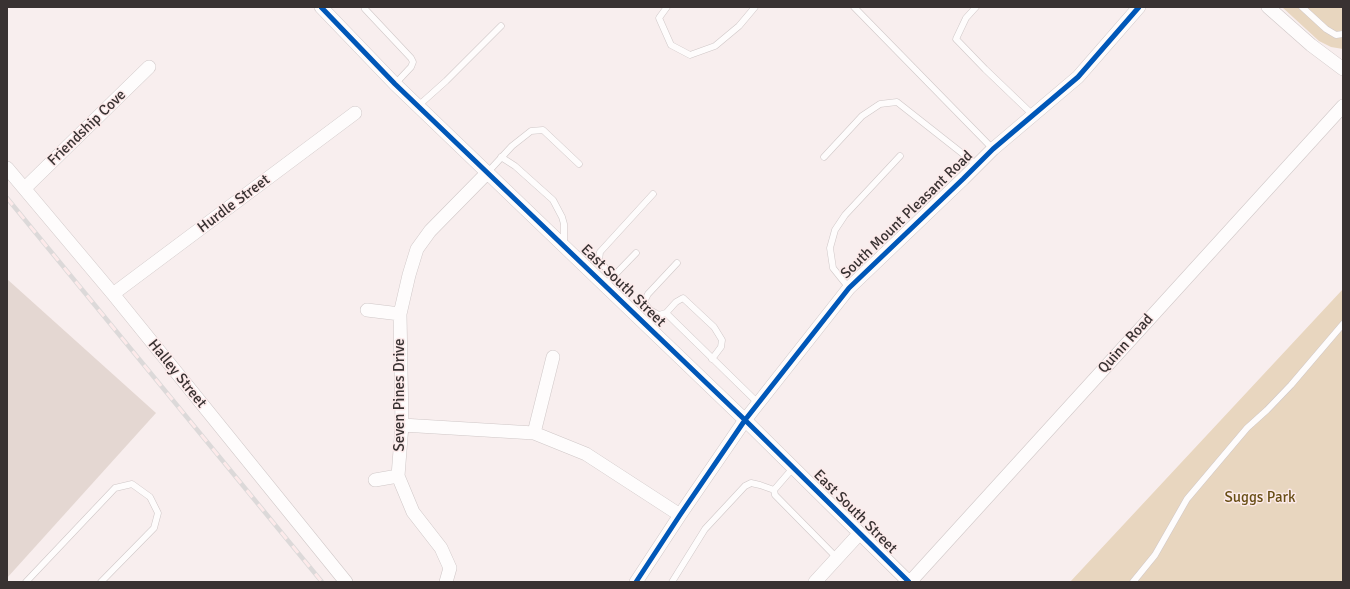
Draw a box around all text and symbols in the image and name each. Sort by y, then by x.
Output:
street label: Friendship Cove [44,86,130,170]
street label: South Mount Pleasant Road [837,147,977,283]
street label: Hurdle Street [194,171,274,237]
street label: East South Street [577,241,669,331]
street label: Quinn Road [1095,311,1157,377]
street label: Halley Street [144,336,210,412]
street label: Seven Pines Drive [391,339,409,451]
street label: East South Street [809,466,901,558]
park label: Suggs Park [1224,489,1296,507]

